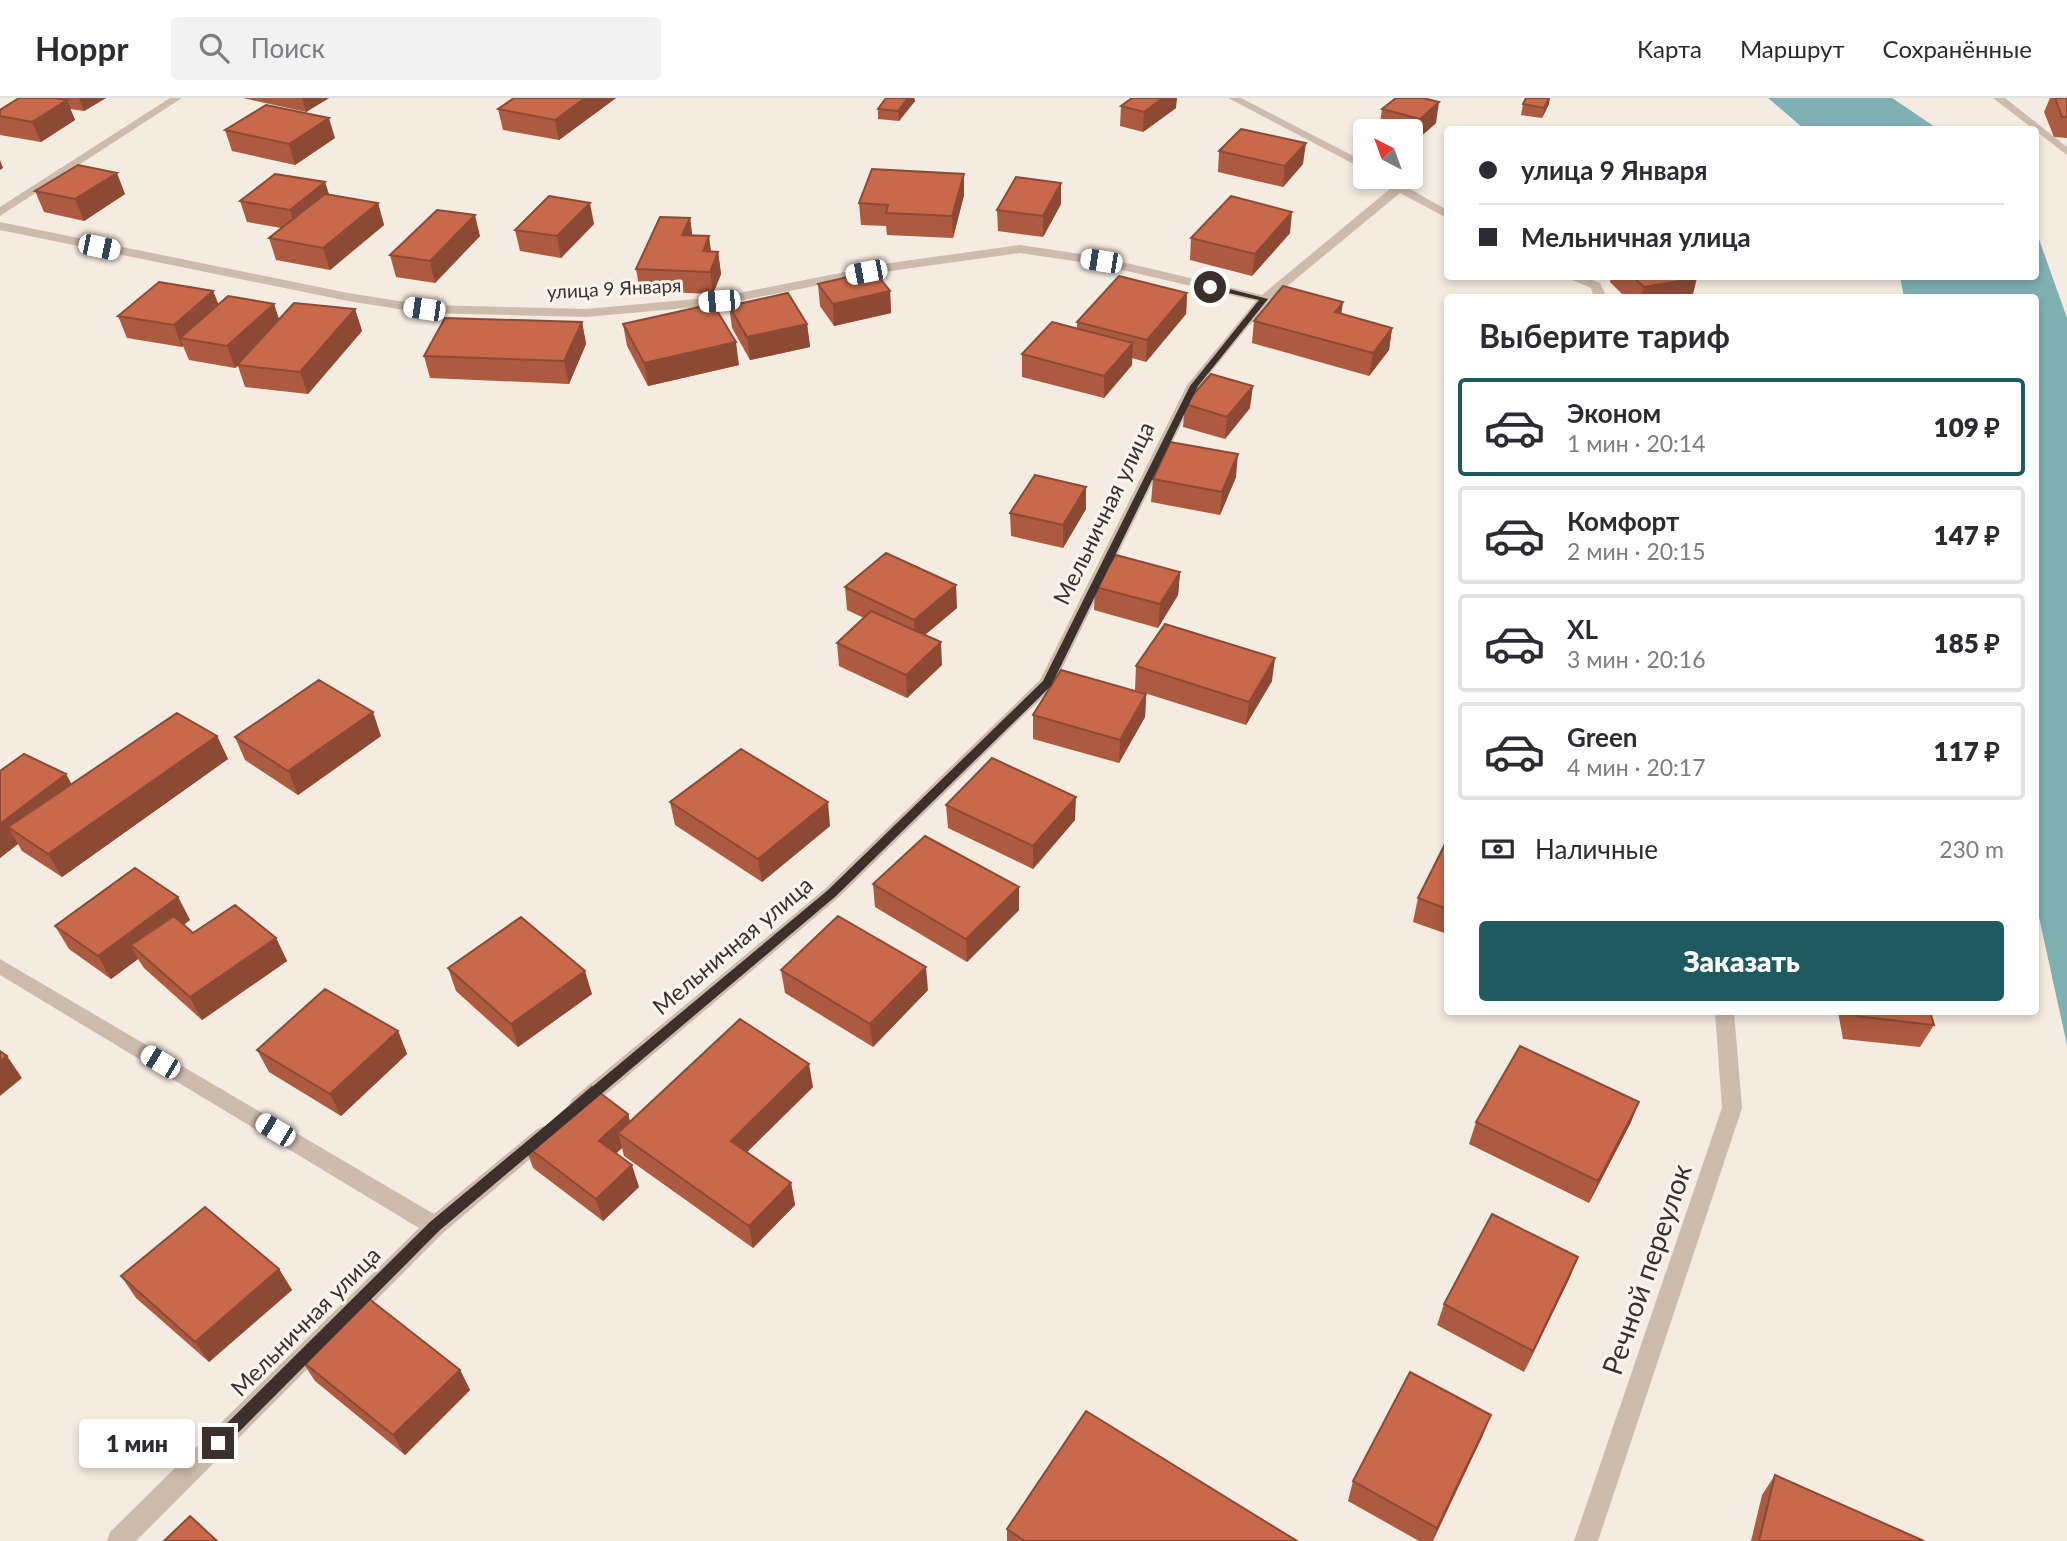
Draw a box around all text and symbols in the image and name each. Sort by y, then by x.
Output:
search box [171,17,661,80]
text: Hoppr [35,28,129,68]
icon: search [195,29,233,67]
text: Поиск [251,32,325,64]
text: Карта [1637,34,1702,63]
text: Маршрут [1740,34,1845,63]
text: Сохранённые [1883,34,2032,63]
north arrow [1353,119,1423,189]
map controls [1353,119,1423,189]
text: улица 9 Января [1521,154,1707,186]
text: Мельничная улица [1521,221,1751,253]
car [77,232,122,262]
car [1079,247,1124,275]
car [844,258,889,286]
route start [1194,271,1226,303]
street label: улица 9 Января [546,273,682,303]
car [698,289,741,313]
car [402,296,447,322]
text: Выберите тариф [1479,316,1730,355]
icon: car [1483,396,1546,459]
text: Эконом [1567,397,1661,429]
text: 109 ₽ [1934,411,2000,443]
street label: Мельничная улица [1047,417,1159,609]
text: 1 мин · 20:14 [1567,429,1706,457]
icon: car [1483,504,1546,567]
text: Комфорт [1567,505,1679,537]
text: 147 ₽ [1934,519,2000,551]
text: 2 мин · 20:15 [1567,537,1706,565]
icon: car [1483,612,1546,675]
text: XL [1567,613,1598,645]
text: 185 ₽ [1934,627,2000,659]
text: 3 мин · 20:16 [1567,645,1706,673]
icon: car [1483,720,1546,783]
text: Green [1567,721,1637,753]
text: 117 ₽ [1934,735,2000,767]
text: 4 мин · 20:17 [1567,753,1706,781]
icon: cash [1479,830,1517,868]
text: Наличные [1535,833,1658,865]
text: 230 m [1939,835,2004,863]
street label: Мельничная улица [646,870,818,1020]
button: Заказать [1479,921,2004,1001]
car [137,1042,184,1082]
car [252,1110,299,1150]
street label: Речной переулок [1594,1159,1698,1379]
street label: Мельничная улица [224,1240,386,1402]
callout: 1 мин [78,1418,194,1468]
route end [202,1427,234,1459]
text: 1 мин [106,1429,168,1457]

